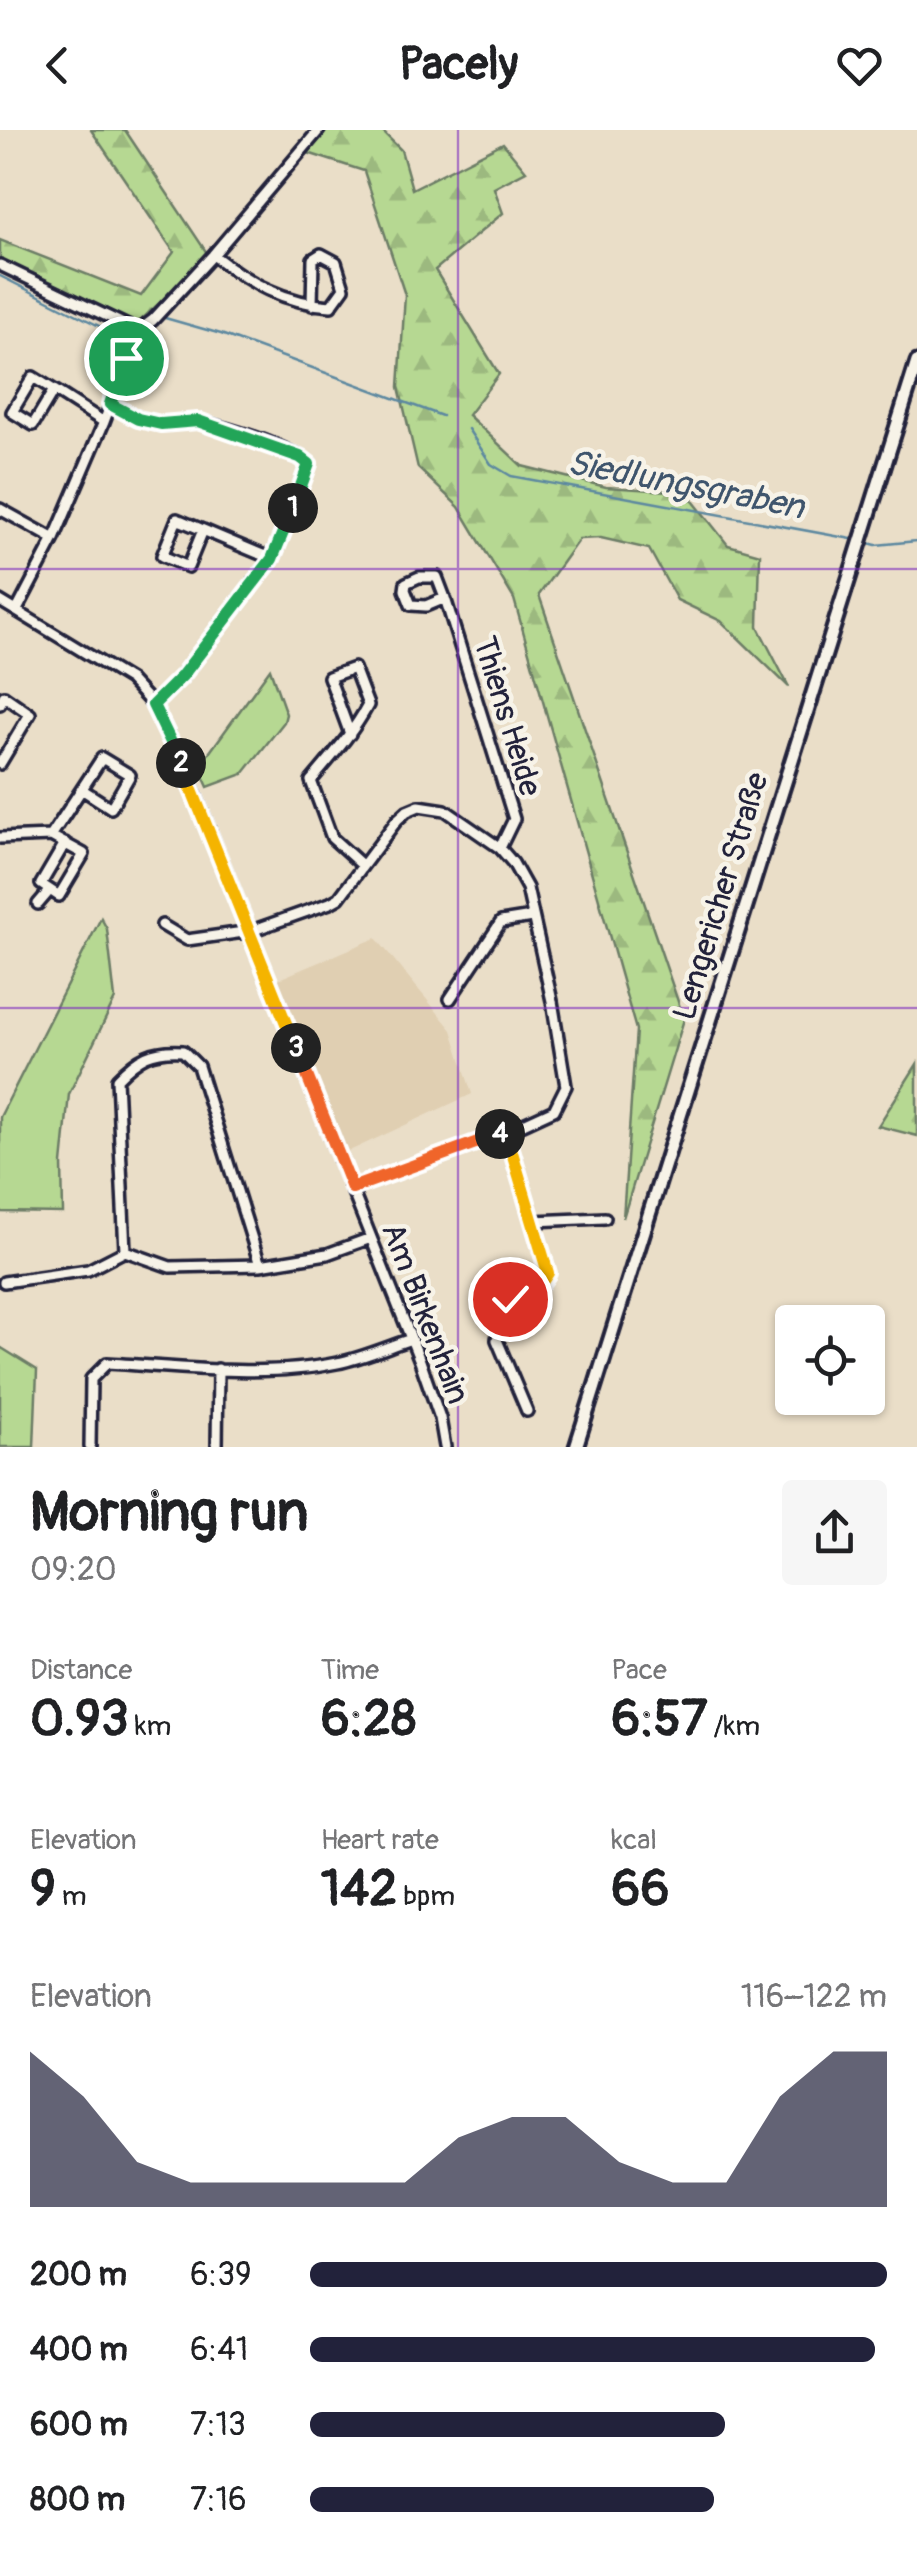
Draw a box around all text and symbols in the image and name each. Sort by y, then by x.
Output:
text: Pacely [399,37,518,93]
icon: back [30,38,85,93]
icon: heart [832,38,887,93]
pin [84,316,169,401]
icon: arrive [99,331,154,386]
water label: Siedlungsgraben [564,440,810,530]
pin: 1 [268,483,318,533]
text: 1 [288,490,298,525]
street label: Thiens Heide [464,632,550,801]
pin: 2 [156,738,206,788]
text: 2 [173,745,189,780]
street label: Lengericher Straße [664,767,778,1025]
pin: 3 [271,1023,321,1073]
text: 3 [288,1030,304,1065]
pin: 4 [475,1109,525,1159]
text: 4 [492,1116,508,1151]
street label: Am Birkenhain [372,1217,478,1410]
pin [468,1257,553,1342]
icon: check [483,1272,538,1327]
map controls [775,1305,885,1415]
button: locate [775,1305,885,1415]
text: Morning run [30,1478,308,1547]
button: share [782,1480,887,1585]
text: 09:20 [30,1550,117,1590]
text: Distance [30,1653,132,1688]
text: Time [321,1653,379,1688]
text: Pace [611,1653,667,1688]
text: 0.93 [30,1688,129,1751]
text: 6:28 [321,1688,416,1751]
text: 6:57 [611,1688,707,1751]
text: km [129,1709,171,1744]
text: /km [707,1709,760,1744]
text: Elevation [30,1823,137,1858]
text: Heart rate [321,1823,439,1858]
text: kcal [611,1823,657,1858]
text: 9 [30,1858,56,1921]
text: 142 [321,1858,397,1921]
text: 66 [611,1858,670,1921]
text: m [56,1879,87,1914]
text: bpm [397,1879,455,1914]
text: Elevation [30,1977,152,2017]
text: 116–122 m [741,1977,887,2017]
text: 200 m [30,2255,127,2295]
text: 6:39 [190,2255,252,2295]
text: 400 m [30,2330,128,2370]
text: 6:41 [190,2330,248,2370]
text: 600 m [30,2405,128,2445]
text: 7:13 [190,2405,246,2445]
text: 800 m [30,2480,125,2520]
text: 7:16 [190,2480,247,2520]

